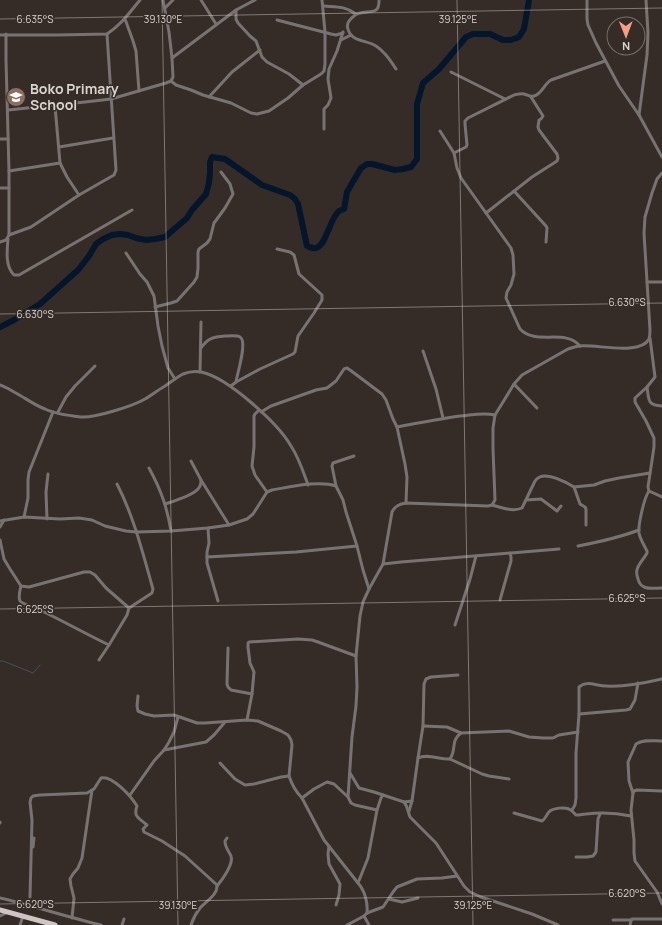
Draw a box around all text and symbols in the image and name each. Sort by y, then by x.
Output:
text: 6.635°S [17,12,53,26]
text: 39.130°E [144,12,183,26]
text: 39.125°E [439,12,478,26]
north arrow [606,16,646,56]
text: N [622,39,630,54]
place label: Boko Primary School [30,79,119,114]
school or university icon: Boko Primary School [5,86,27,108]
text: 6.630°S [608,295,646,309]
text: 6.630°S [16,307,54,321]
text: 6.625°S [608,591,646,605]
text: 6.625°S [16,602,54,616]
text: 6.620°S [608,886,646,900]
text: 6.620°S [16,897,54,911]
text: 39.130°E [159,898,198,912]
text: 39.125°E [454,898,493,912]

